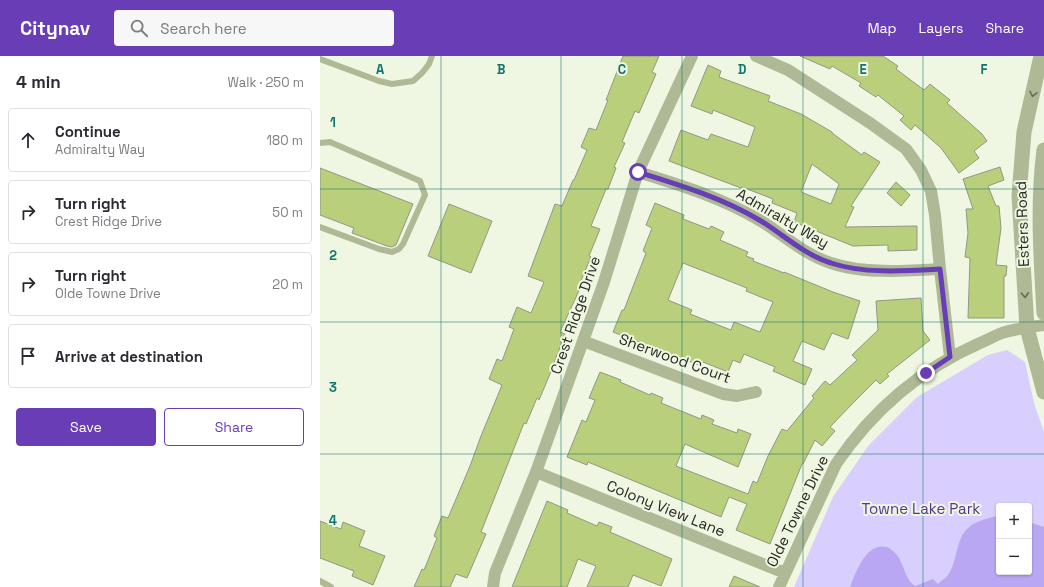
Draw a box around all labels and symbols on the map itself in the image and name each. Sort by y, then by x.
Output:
text: A [376,61,385,78]
text: B [497,61,506,78]
text: C [618,61,626,78]
text: D [738,61,747,78]
text: E [859,61,867,78]
text: F [981,61,988,78]
one-way arrow [1029,91,1037,97]
text: 1 [330,114,336,131]
route start [629,163,647,181]
street label: Esters Road [1011,181,1033,267]
street label: Admiralty Way [733,184,833,252]
text: 2 [329,247,337,264]
street label: Crest Ridge Drive [546,253,604,376]
one-way arrow [1020,292,1029,298]
street label: Sherwood Court [617,329,734,387]
route end [917,364,935,382]
text: 3 [329,379,337,396]
street label: Olde Towne Drive [762,452,832,570]
street label: Colony View Lane [604,476,728,540]
park label: Towne Lake Park [862,499,980,518]
text: 4 [329,512,337,529]

